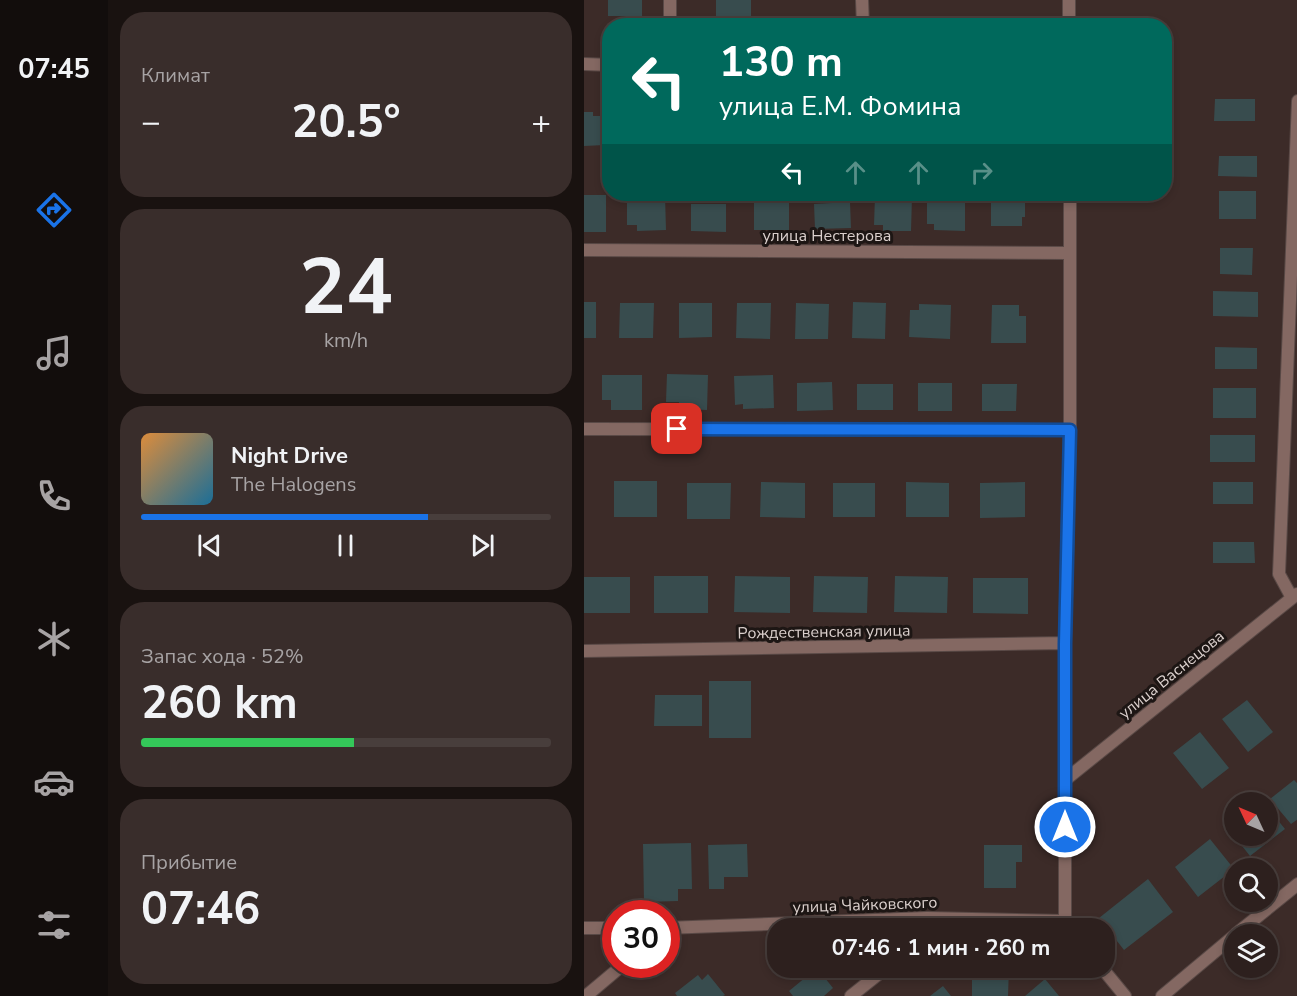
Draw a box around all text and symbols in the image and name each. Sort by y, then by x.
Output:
text: 130 m [719,34,843,91]
icon: left [620,42,698,120]
text: 07:45 [18,51,90,88]
text: Климат [141,62,210,89]
text: улица Е.М. Фомина [719,88,962,125]
text: 20.5° [291,92,401,153]
text: − [141,100,161,145]
text: + [531,100,551,145]
icon: left [776,156,809,189]
icon: ahead [839,156,872,189]
icon: ahead [902,156,935,189]
icon: right [965,156,998,189]
icon: directions [33,189,75,231]
street label: улица Нестерова [763,225,891,247]
text: 24 [299,234,393,341]
text: km/h [324,327,368,354]
icon: music [33,332,75,374]
pin [651,403,702,454]
icon: arrive [660,412,693,445]
text: Night Drive [231,441,348,471]
text: The Halogens [231,471,356,498]
icon: phone [33,475,75,517]
icon: previous [193,529,226,562]
icon: pause [329,529,362,562]
icon: next [466,529,499,562]
icon: climate [33,618,75,660]
street label: Рождественская улица [737,619,911,645]
street label: улица Васнецова [1114,625,1229,724]
text: Запас хода · 52% [141,643,304,670]
text: 260 km [141,673,298,734]
icon: car [33,761,75,803]
north arrow [1224,792,1278,846]
map controls [1224,792,1278,978]
position arrow [1033,795,1097,859]
text: Прибытие [141,849,237,876]
button: search [1224,858,1278,912]
text: 07:46 [141,879,260,940]
street label: улица Чайковского [792,891,938,919]
speed limit sign: 30 [602,900,680,978]
icon: filters [33,904,75,946]
button: layers [1224,924,1278,978]
text: 07:46 · 1 мин · 260 m [832,933,1050,963]

